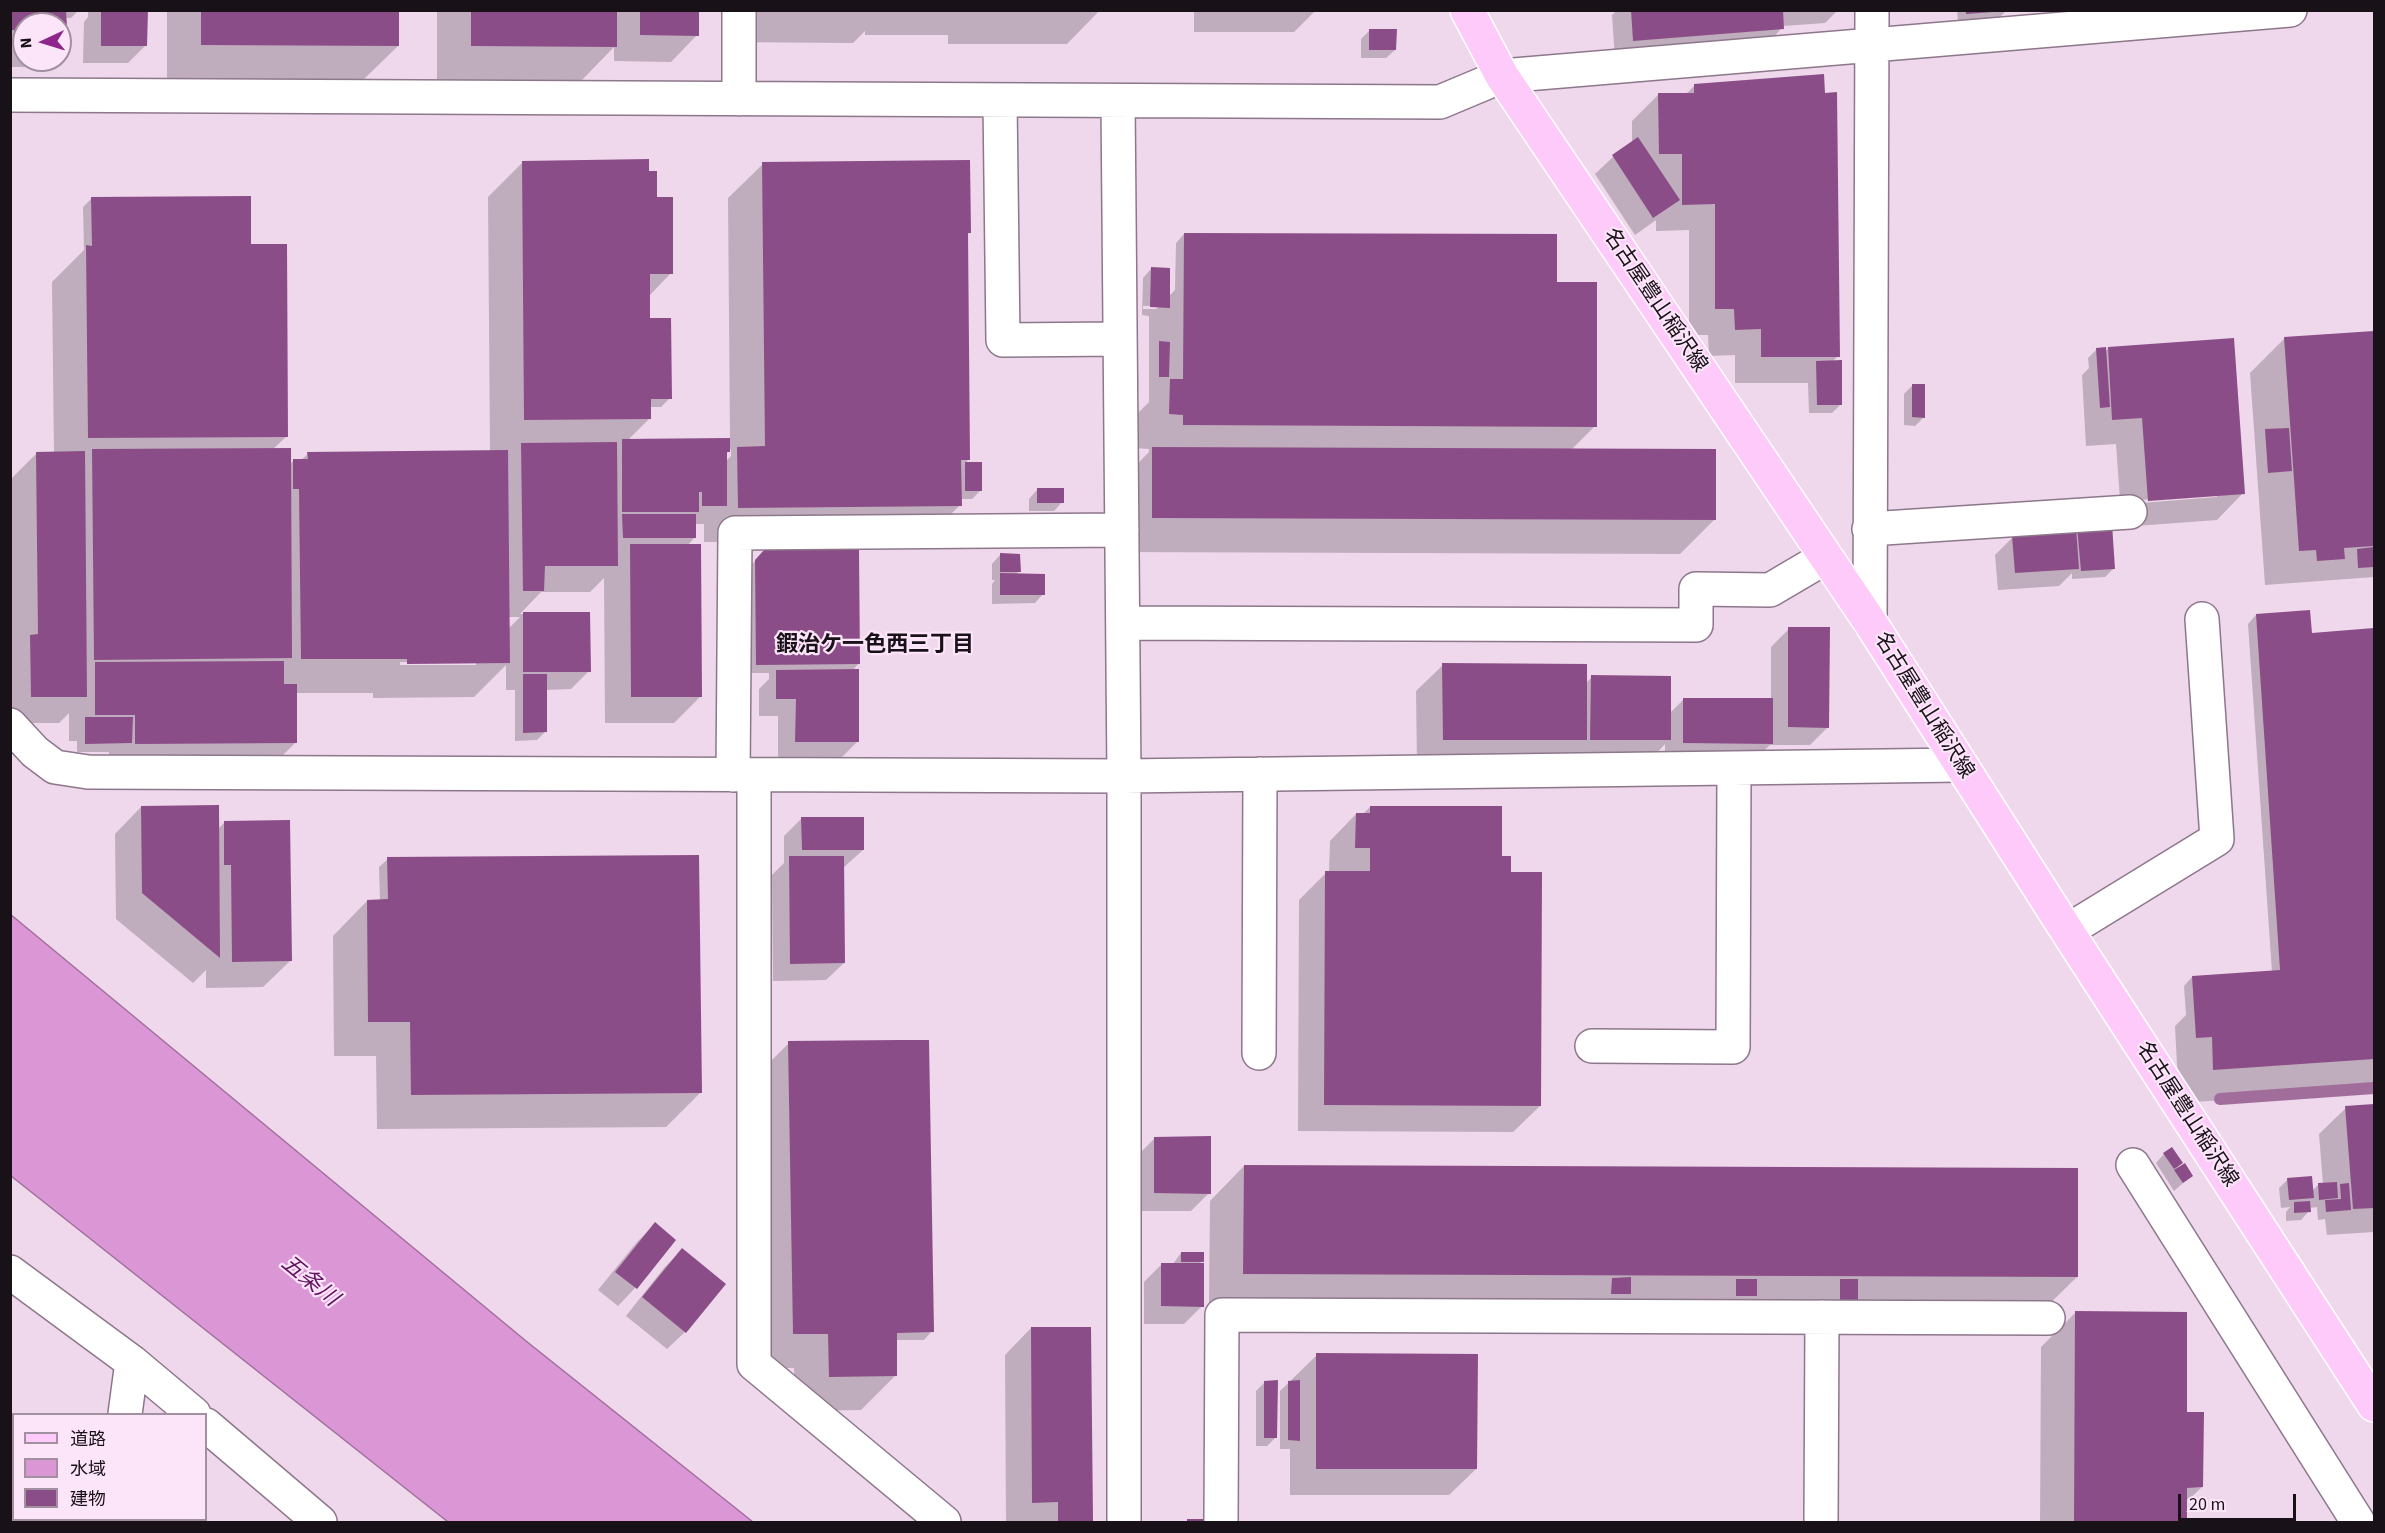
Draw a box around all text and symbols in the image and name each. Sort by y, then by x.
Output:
north arrow [12,12,72,72]
text: N [15,37,37,49]
street label: 名古屋豊山稲沢線 [1597,224,1711,378]
street label: 名古屋豊山稲沢線 [1868,628,1978,784]
district label: 鍜治ケ一色西三丁目 [776,633,974,659]
street label: 名古屋豊山稲沢線 [2130,1038,2242,1192]
water label: 五条川 [275,1251,343,1313]
legend [12,1413,207,1521]
text: 道路 [70,1427,106,1452]
text: 水域 [70,1457,106,1482]
scale bar [2181,1482,2300,1520]
text: 建物 [70,1487,106,1512]
text: 20 m [2189,1492,2225,1517]

